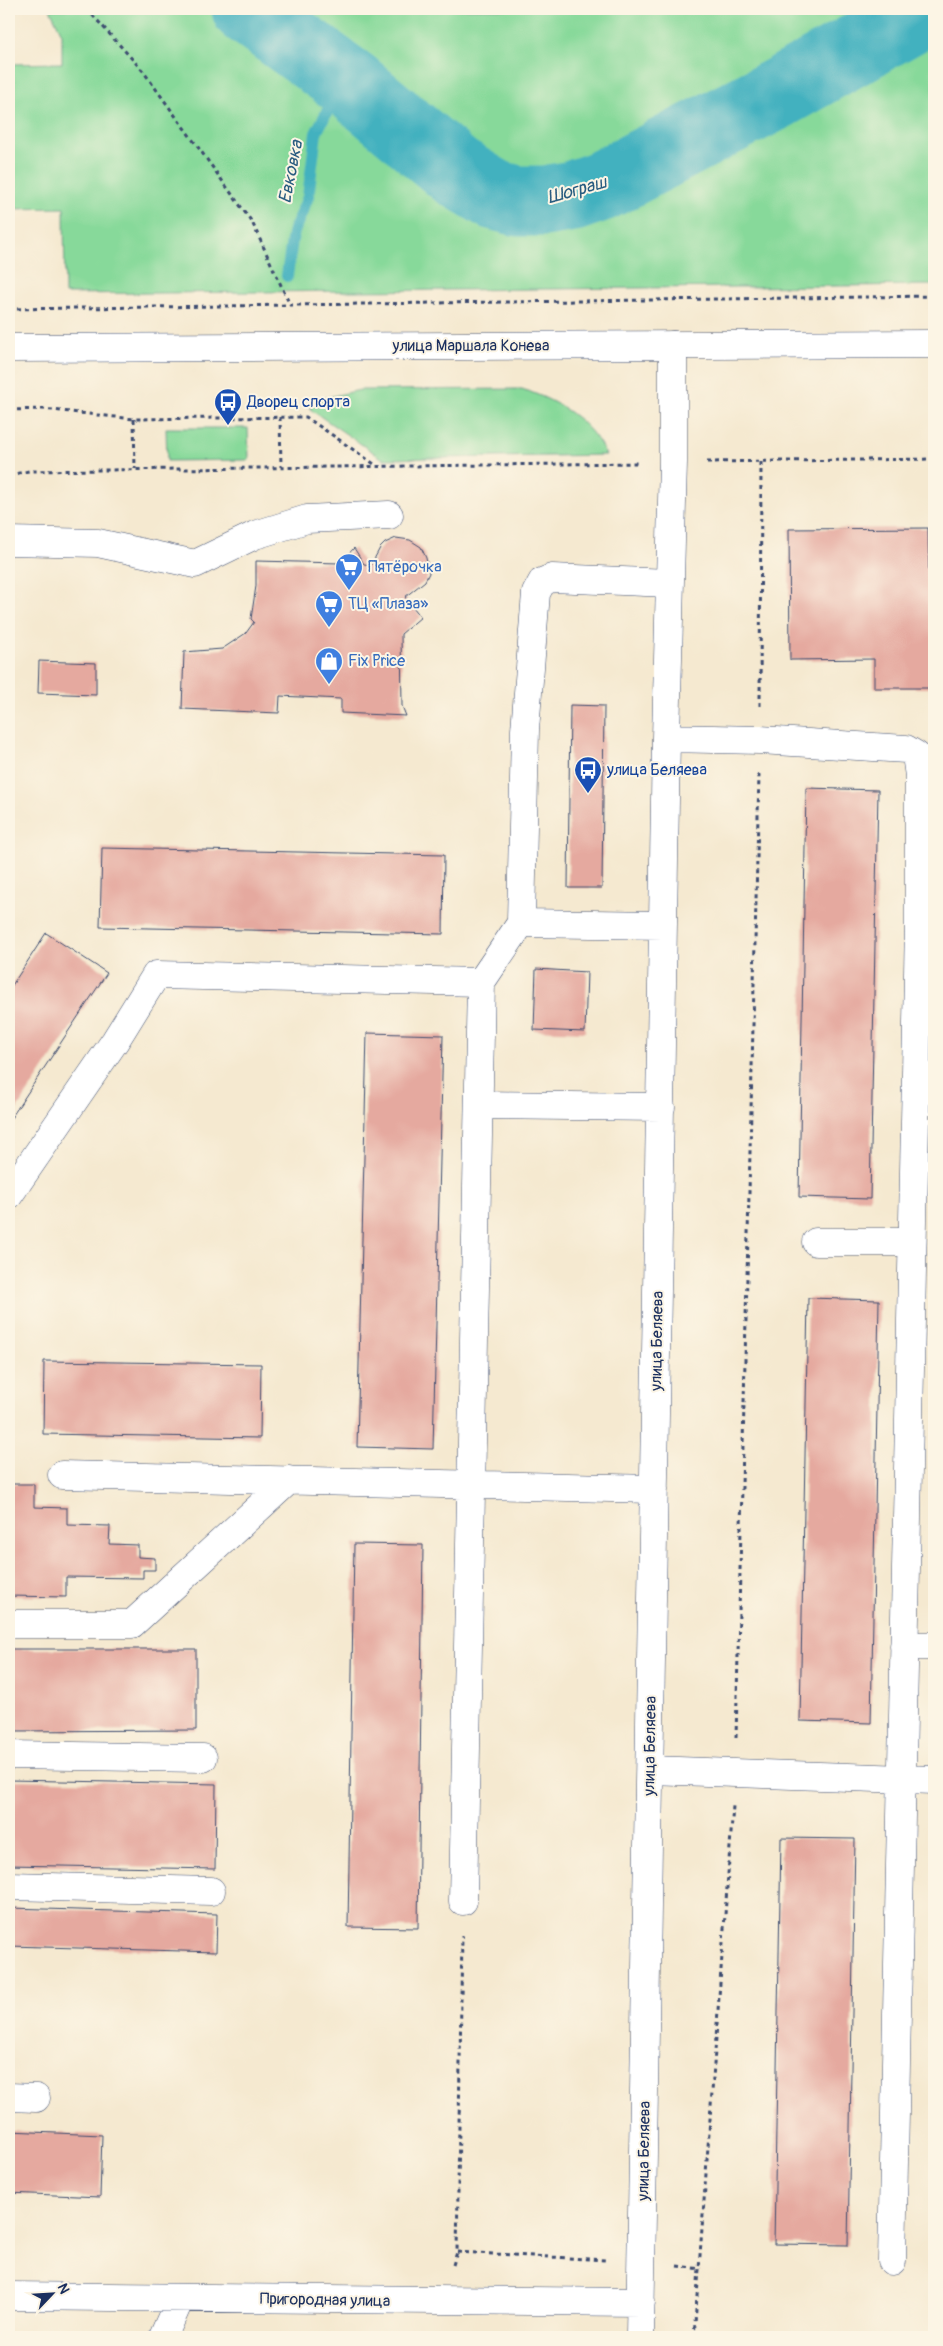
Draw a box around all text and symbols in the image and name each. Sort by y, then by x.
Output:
water label: Евковка [274,137,309,205]
water label: Шограш [545,170,610,209]
street label: улица Маршала Конева [392,336,549,356]
bus stop icon: Дворец спорта [213,387,243,426]
place label: Дворец спорта [246,392,350,412]
supermarket icon: Пятёрочка [334,552,364,591]
place label: Пятёрочка [368,557,442,577]
supermarket icon: ТЦ «Плаза» [314,589,344,628]
place label: ТЦ «Плаза» [348,594,428,614]
shop icon: Fix Price [314,646,344,685]
place label: Fix Price [348,651,405,671]
bus stop icon: улица Беляева [573,755,603,794]
place label: улица Беляева [606,760,707,780]
street label: улица Беляева [646,1291,668,1392]
street label: улица Беляева [639,1696,661,1797]
street label: улица Беляева [633,2101,655,2202]
north arrow [28,2268,78,2318]
text: N [54,2281,73,2297]
street label: Пригородная улица [260,2289,390,2311]

